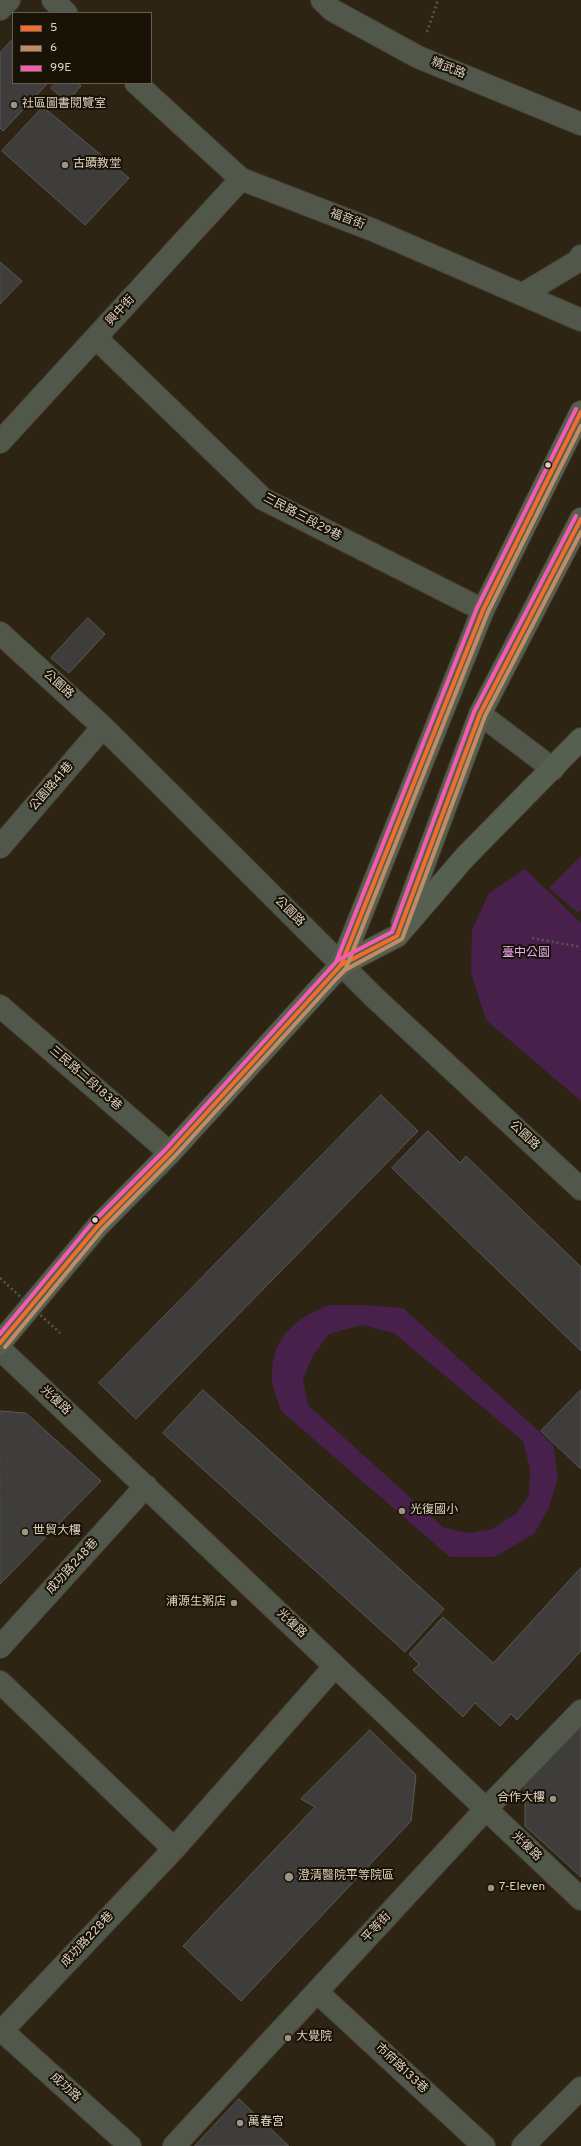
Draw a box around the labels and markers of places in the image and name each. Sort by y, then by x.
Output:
place label: 社區圖書閱覽室 [22,98,106,112]
marker: 社區圖書閱覽室 [9,100,19,110]
place label: 古蹟教堂 [73,158,121,172]
marker: 古蹟教堂 [60,160,70,170]
unlabelled marker [543,460,553,470]
unlabelled marker [90,1215,100,1225]
place label: 光復國小 [410,1504,458,1518]
marker: 光復國小 [397,1506,407,1516]
place label: 世貿大樓 [33,1525,81,1539]
marker: 世貿大樓 [20,1527,30,1537]
place label: 浦源生粥店 [166,1596,226,1610]
marker: 浦源生粥店 [229,1598,239,1608]
place label: 合作大樓 [497,1792,545,1806]
marker: 合作大樓 [548,1794,558,1804]
place label: 澄清醫院平等院區 [298,1870,394,1884]
marker: 澄清醫院平等院區 [283,1871,295,1883]
place label: 7-Eleven [499,1881,545,1895]
marker: 7-Eleven [486,1883,496,1893]
place label: 大覺院 [296,2031,332,2045]
marker: 大覺院 [283,2033,293,2043]
place label: 萬春宮 [248,2116,284,2130]
marker: 萬春宮 [235,2118,245,2128]

